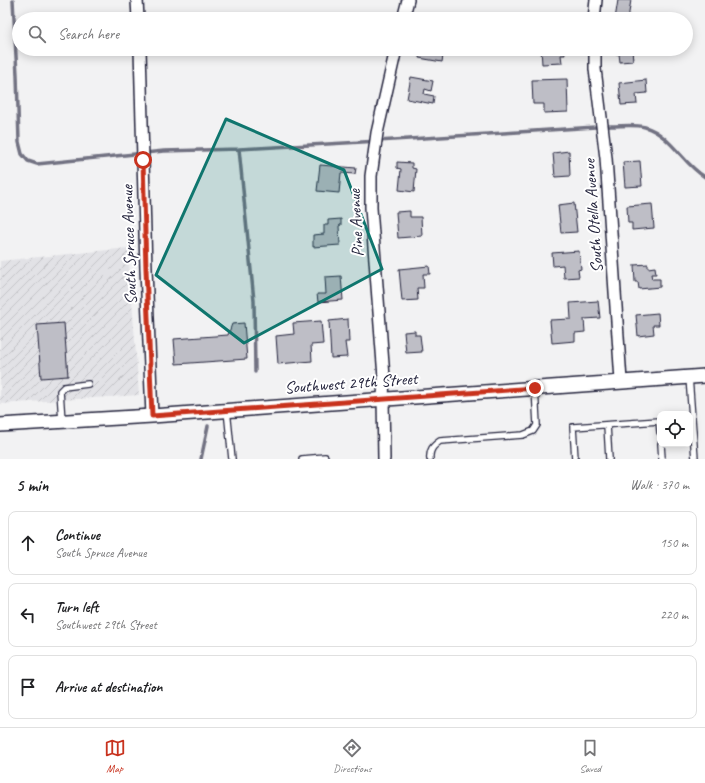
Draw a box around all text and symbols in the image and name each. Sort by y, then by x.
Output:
search box [12,12,693,56]
icon: search [26,23,48,45]
text: Search here [58,25,119,44]
route start [134,151,152,169]
street label: South Otella Avenue [578,157,607,274]
street label: South Spruce Avenue [116,183,142,305]
street label: Pine Avenue [344,187,368,257]
street label: Southwest 29th Street [284,368,420,398]
route end [526,379,544,397]
map controls [657,411,693,447]
button: locate [657,411,693,447]
text: 5 min [16,475,48,496]
text: Walk · 370 m [630,477,689,493]
text: Continue [55,526,100,545]
icon: ahead [17,532,39,554]
text: 150 m [660,535,688,551]
text: South Spruce Avenue [55,545,146,561]
text: Turn left [55,598,98,617]
icon: left [17,604,39,626]
text: 220 m [660,607,688,623]
text: Southwest 29th Street [55,617,157,633]
icon: arrive [17,676,39,698]
text: Arrive at destination [55,678,162,697]
tab: Map [104,737,126,775]
tab: Directions [333,737,372,775]
tab: Saved [579,737,601,775]

